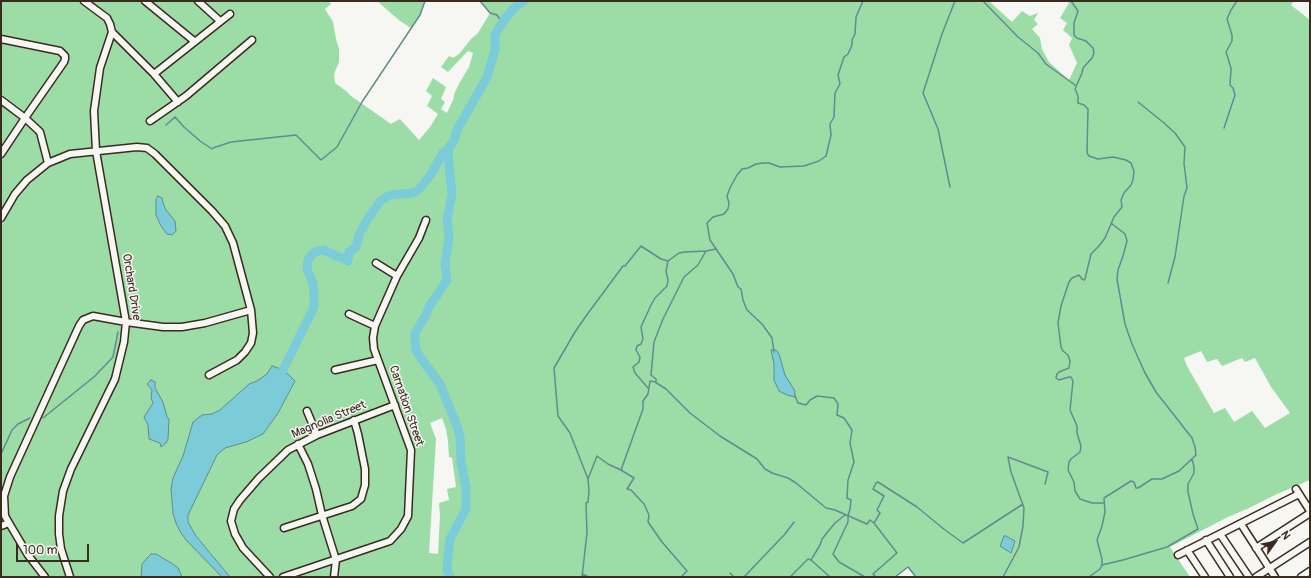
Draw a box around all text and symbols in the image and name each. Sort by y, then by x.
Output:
street label: Orchard Drive [119,253,143,321]
street label: Carnation Street [385,364,427,448]
street label: Magnolia Street [290,398,368,442]
north arrow [1255,522,1295,562]
text: N [1278,529,1293,542]
scale bar [18,536,91,562]
text: 100 m [23,543,57,558]

